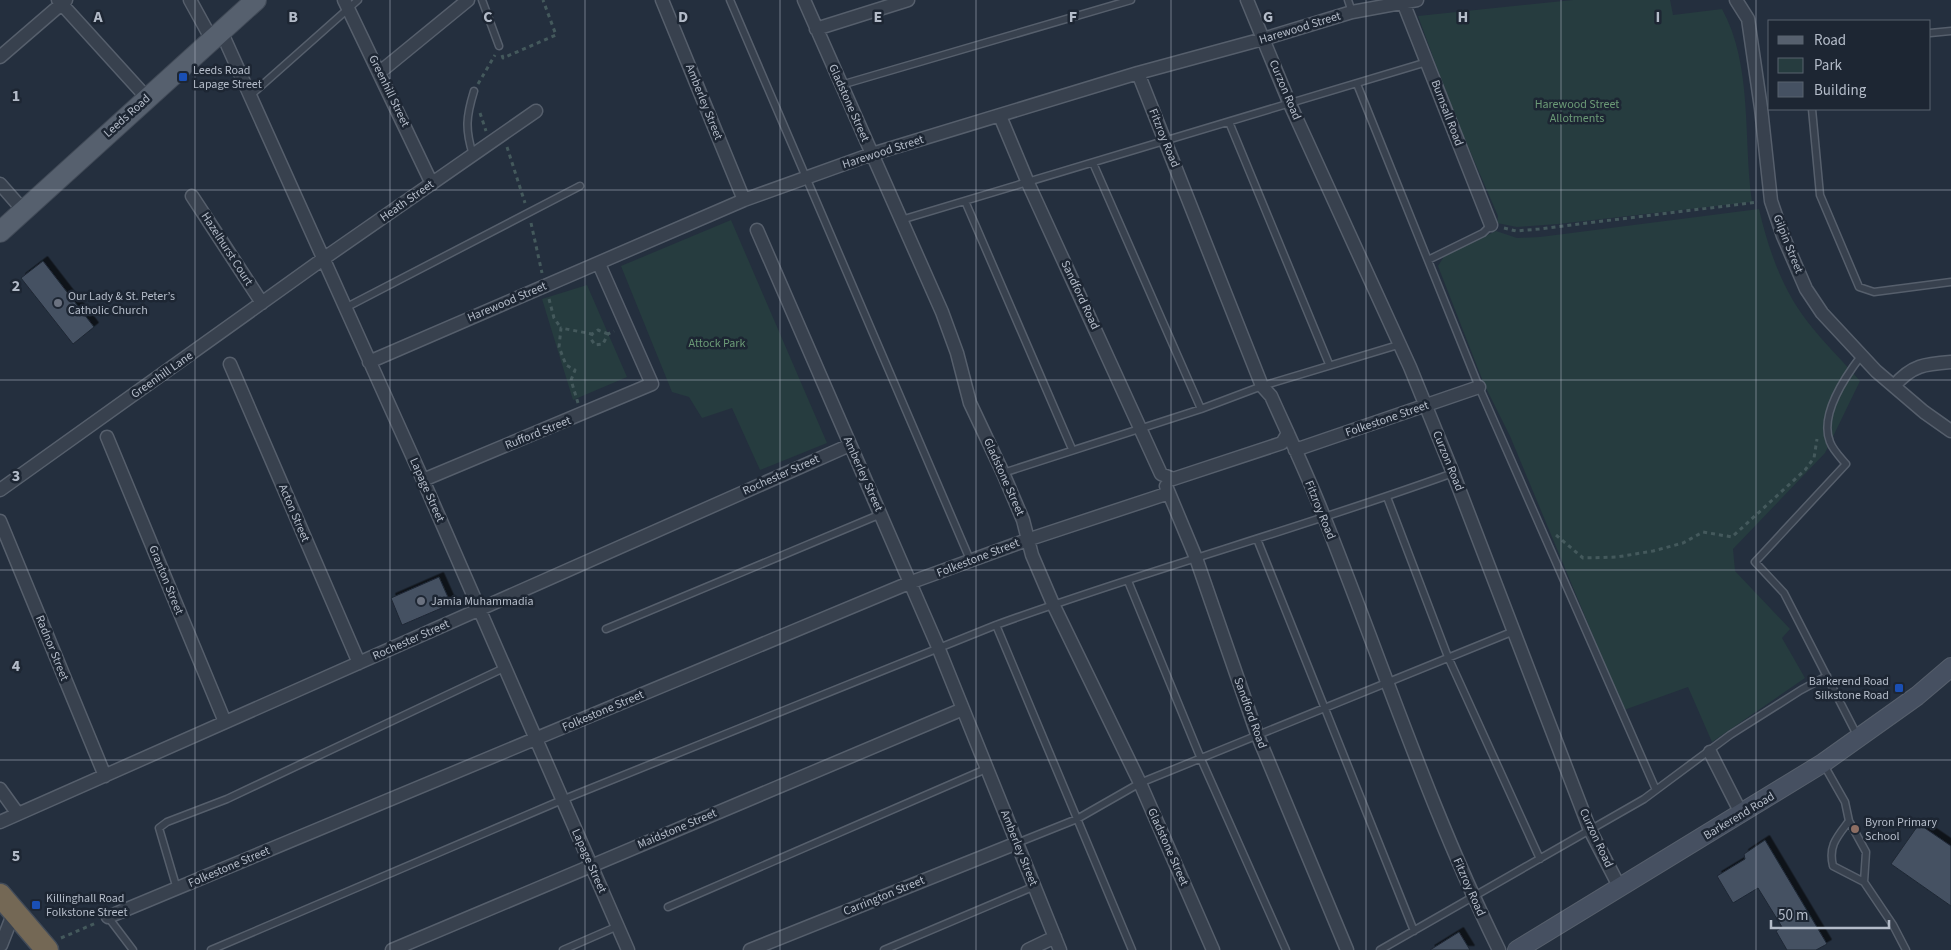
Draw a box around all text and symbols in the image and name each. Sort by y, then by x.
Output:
text: A [92,6,103,28]
text: B [288,6,298,28]
text: C [483,6,493,28]
text: D [678,6,688,28]
text: E [874,6,882,28]
text: F [1069,6,1077,28]
text: G [1263,6,1273,28]
text: H [1458,6,1468,28]
text: I [1656,6,1660,28]
street label: Harewood Street [1257,7,1343,49]
legend [1768,20,1931,110]
text: Road [1814,30,1846,51]
street label: Greenhill Street [364,52,414,130]
text: Park [1814,55,1843,76]
street label: Curzon Road [1265,57,1305,123]
street label: Gladstone Street [824,61,874,145]
place label: Leeds Road Lapage Street [193,62,262,93]
street label: Amberley Street [681,62,727,142]
marker: Leeds Road Lapage Street [177,71,189,83]
street label: Burnsall Road [1427,77,1467,149]
text: Building [1814,80,1867,101]
text: 1 [12,85,20,107]
street label: Leeds Road [100,90,154,142]
park label: Harewood Street Allotments [1535,96,1619,127]
street label: Fitzroy Road [1144,106,1184,170]
street label: Harewood Street [840,131,926,173]
street label: Heath Street [377,176,437,226]
street label: Hazelhurst Court [197,209,257,289]
street label: Gilpin Street [1768,212,1808,276]
street label: Sandford Road [1057,258,1103,332]
text: 2 [12,275,20,297]
street label: Harewood Street [465,278,549,326]
place label: Our Lady & St. Peter’s Catholic Church [68,288,175,319]
marker: Our Lady & St. Peter’s Catholic Church [52,297,64,309]
park label: Attock Park [689,335,745,352]
street label: Greenhill Lane [128,347,197,403]
street label: Folkestone Street [1343,397,1431,441]
street label: Rufford Street [502,412,574,454]
street label: Curzon Road [1428,428,1468,494]
street label: Amberley Street [839,434,887,514]
street label: Gladstone Street [979,435,1029,519]
street label: Rochester Street [740,450,822,500]
street label: Lapage Street [405,455,449,525]
text: 3 [12,465,20,487]
street label: Fitzroy Road [1300,478,1340,542]
street label: Acton Street [274,481,314,545]
street label: Folkestone Street [934,534,1022,582]
street label: Granton Street [144,543,188,617]
place label: Jamia Muhammadia [431,593,534,610]
marker: Jamia Muhammadia [415,595,427,607]
street label: Radnor Street [31,613,73,683]
street label: Rochester Street [370,615,452,665]
text: 4 [12,655,21,677]
place label: Barkerend Road Silkstone Road [1809,673,1889,704]
street label: Sandford Road [1229,675,1271,751]
marker: Barkerend Road Silkstone Road [1893,682,1905,694]
street label: Folkestone Street [560,686,646,736]
street label: Barkerend Road [1700,788,1778,844]
street label: Maidstone Street [635,805,719,853]
street label: Gladstone Street [1143,805,1193,889]
street label: Curzon Road [1575,806,1617,870]
street label: Amberley Street [996,808,1042,888]
place label: Byron Primary School [1865,814,1937,845]
marker: Byron Primary School [1849,823,1861,835]
street label: Lapage Street [567,826,611,896]
street label: Folkestone Street [186,842,272,892]
text: 5 [12,845,20,867]
street label: Fitzroy Road [1449,855,1489,919]
street label: Carrington Street [841,872,927,920]
place label: Killinghall Road Folkstone Street [46,890,127,921]
scale bar [1771,898,1888,930]
marker: Killinghall Road Folkstone Street [30,899,42,911]
text: 50 m [1778,905,1808,926]

